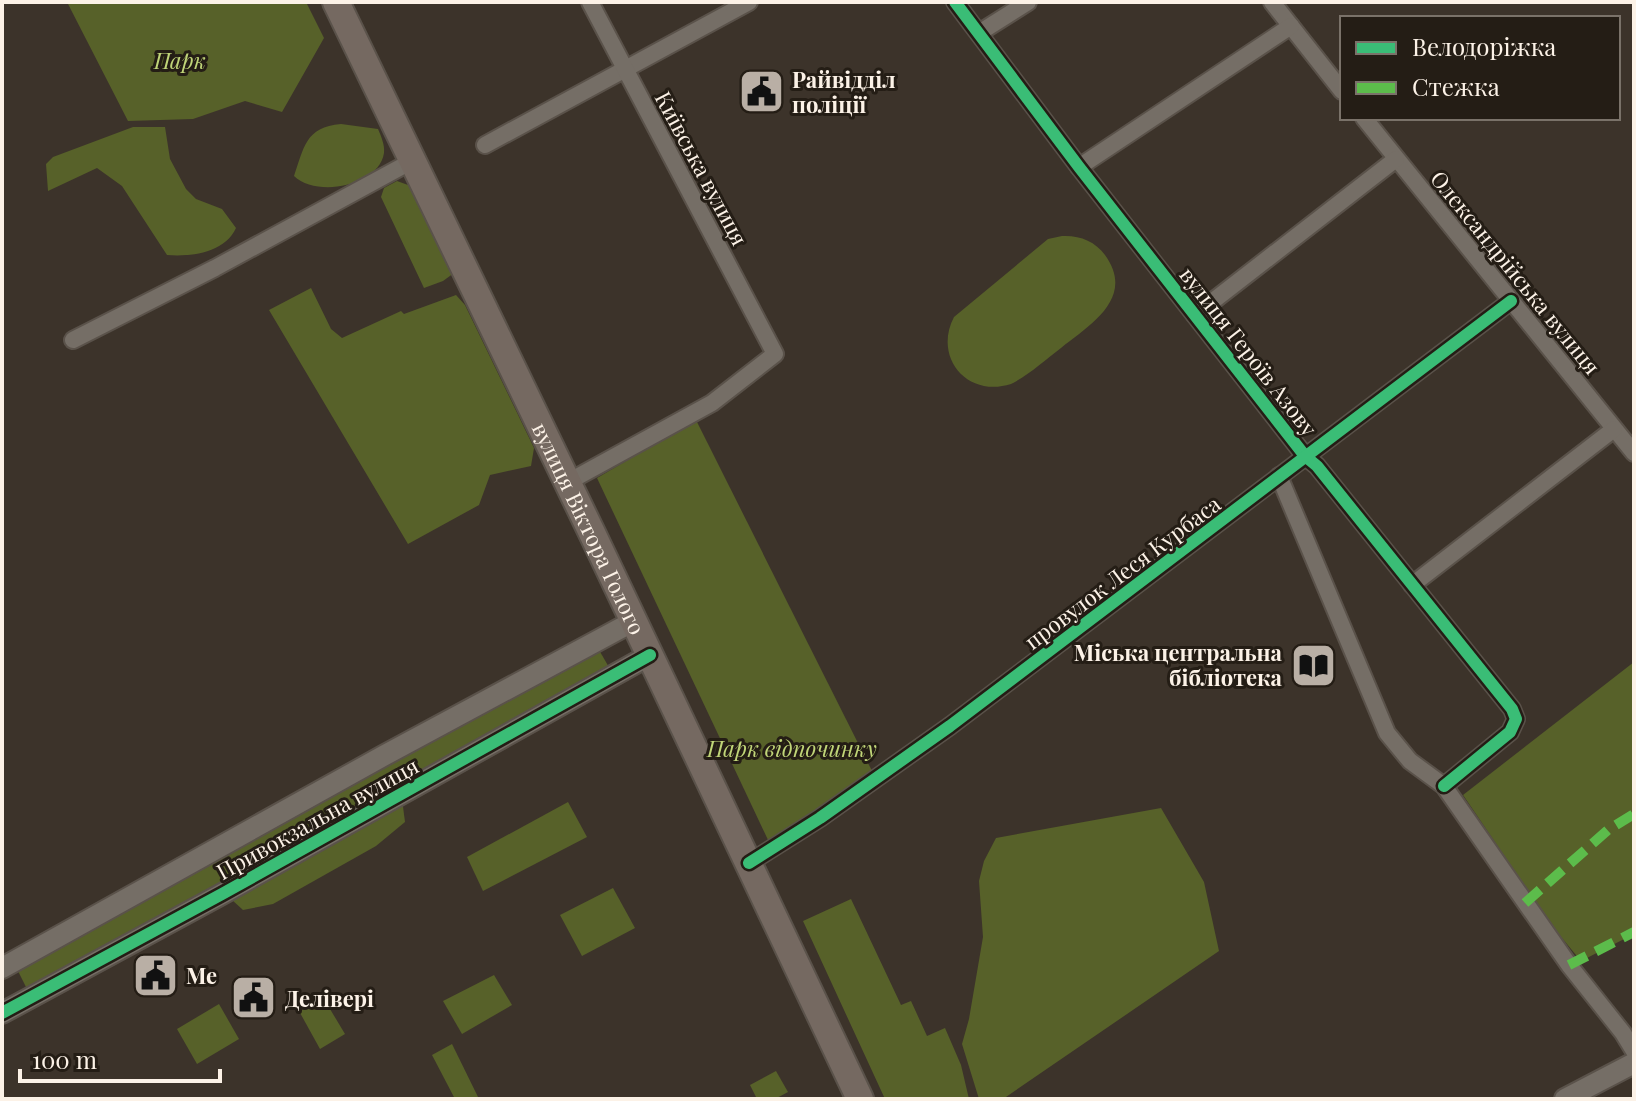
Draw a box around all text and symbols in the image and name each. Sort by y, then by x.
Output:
legend [1340,16,1620,120]
text: Велодоріжка [1412,30,1556,62]
park label: Парк [153,45,206,75]
place label: Райвідділ поліції [792,64,896,119]
public building icon: Райвідділ поліції [737,68,785,116]
text: Стежка [1412,70,1500,102]
street label: Київська вулиця [649,86,755,250]
street label: Олександрійська вулиця [1424,164,1608,380]
street label: вулиця Героїв Азову [1173,260,1325,442]
street label: вулиця Віктора Голого [526,417,653,639]
street label: провулок Леся Курбаса [1018,488,1226,656]
place label: Міська центральна бібліотека [1074,637,1283,692]
library icon: Міська центральна бібліотека [1289,641,1337,689]
park label: Парк відпочинку [706,733,877,763]
street label: Привокзальна вулиця [211,750,424,886]
public building icon: Me [131,951,179,999]
place label: Me [186,960,217,990]
public building icon: Делівері [230,974,278,1022]
place label: Делівері [285,983,374,1013]
scale bar [20,1033,220,1083]
text: 100 m [32,1043,97,1075]

